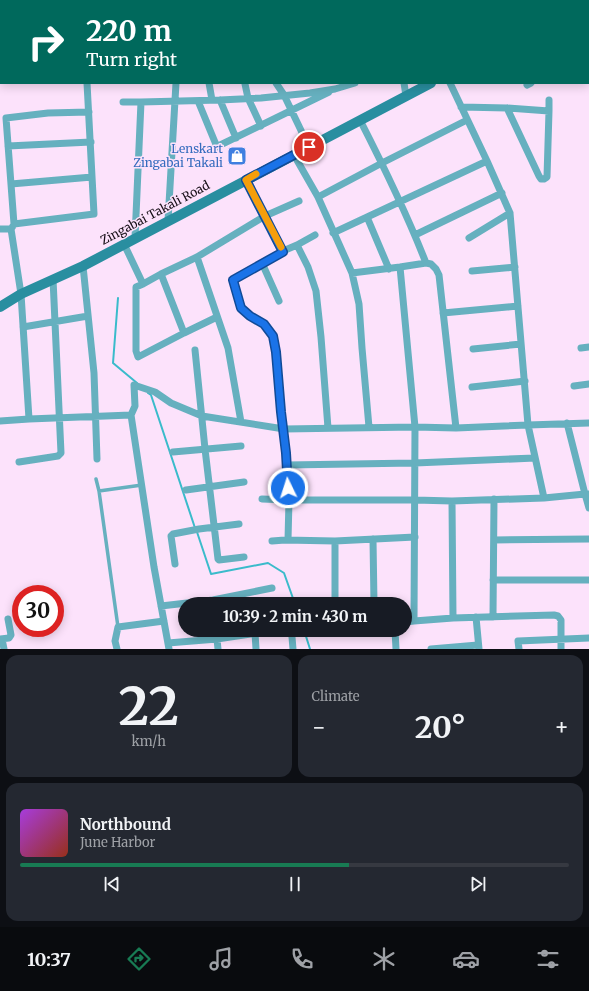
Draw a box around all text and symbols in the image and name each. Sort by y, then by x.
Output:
text: 220 m [86,13,172,49]
icon: right [20,16,72,68]
text: Turn right [86,48,177,71]
pin [292,130,326,164]
icon: arrive [298,136,320,158]
place label: Lenskart Zingabai Takali [133,141,223,170]
shop icon: Lenskart Zingabai Takali [226,145,248,167]
street label: Zingabai Takali Road [97,177,212,248]
position arrow [267,467,309,509]
speed limit sign: 30 [12,585,64,637]
text: 10:39 · 2 min · 430 m [223,607,367,626]
text: 22 [118,674,179,739]
text: Climate [312,688,360,705]
text: 20° [415,708,466,746]
text: − [312,713,326,741]
text: + [554,713,569,741]
text: km/h [132,733,166,750]
text: Northbound [80,815,171,834]
text: June Harbor [80,834,155,851]
icon: previous [101,873,123,895]
icon: pause [284,873,306,895]
icon: next [467,873,489,895]
icon: directions [125,945,153,973]
icon: music [207,945,235,973]
icon: phone [288,945,316,973]
icon: climate [370,945,398,973]
icon: car [452,945,480,973]
icon: filters [534,945,562,973]
text: 10:37 [27,948,71,971]

